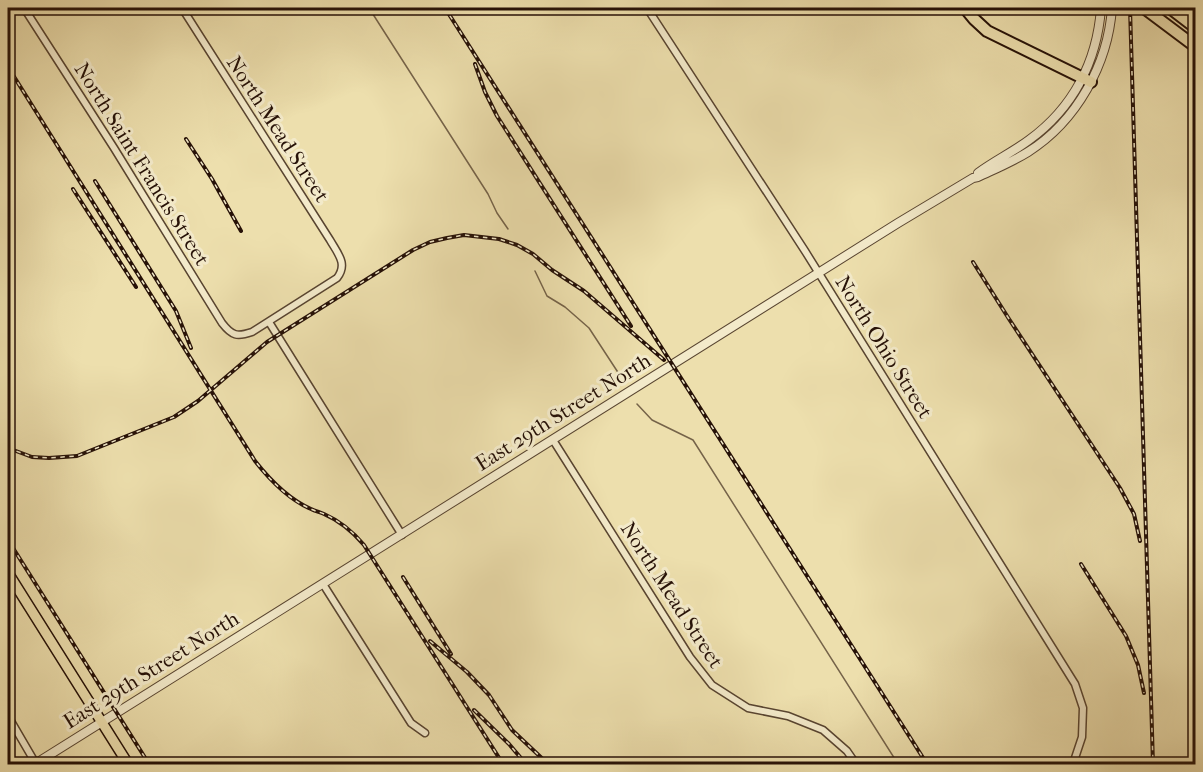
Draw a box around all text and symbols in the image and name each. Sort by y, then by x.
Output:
street label: North Mead Street [222,51,334,207]
street label: North Saint Francis Street [70,58,215,270]
street label: North Ohio Street [830,271,938,423]
street label: East 29th Street North [471,348,655,476]
street label: North Mead Street [616,517,728,673]
street label: East 29th Street North [59,606,243,734]

